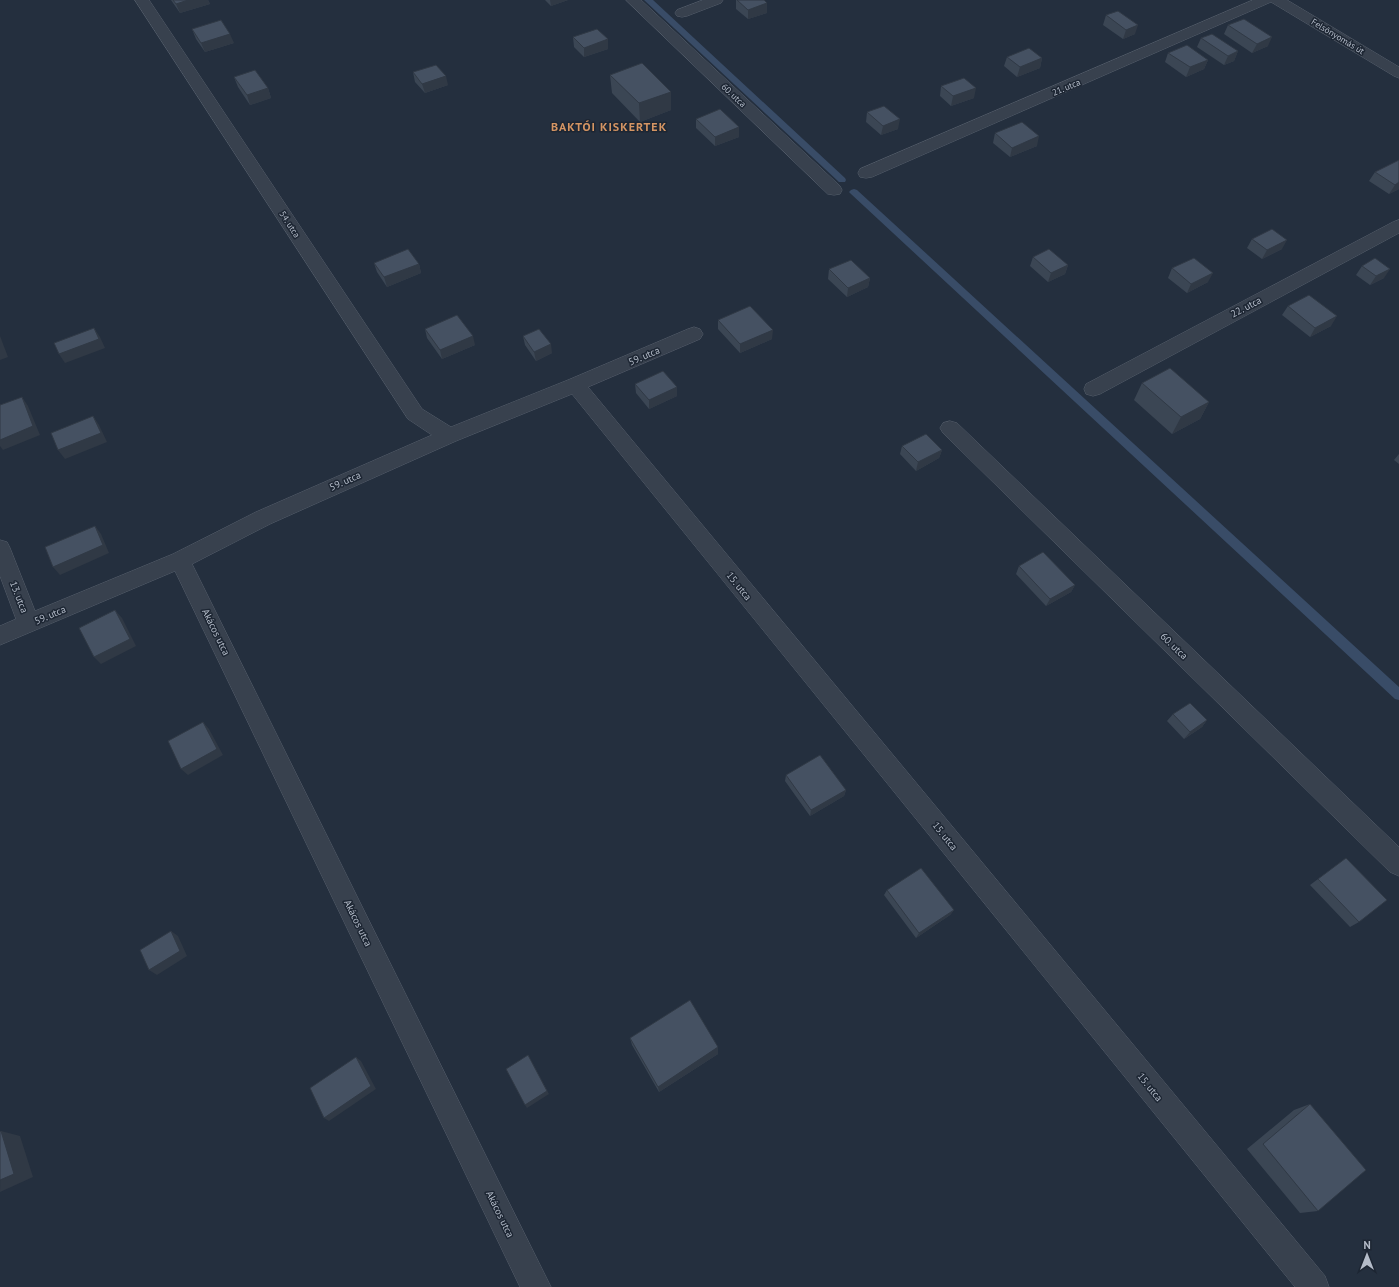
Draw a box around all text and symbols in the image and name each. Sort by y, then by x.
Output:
street label: Felsőnyomás út [1309,16,1367,56]
street label: 21. utca [1050,76,1082,98]
street label: 60. utca [719,81,749,109]
district label: BAKTÓI KISKERTEK [551,119,667,134]
street label: 54. utca [277,209,303,239]
street label: 22. utca [1228,293,1264,321]
street label: 59. utca [626,344,662,368]
street label: 59. utca [327,468,363,494]
street label: 15. utca [724,569,754,603]
street label: 13. utca [7,579,31,615]
street label: 59. utca [32,603,68,627]
street label: Akácos utca [199,607,233,657]
street label: 60. utca [1158,630,1190,662]
street label: 15. utca [930,819,960,853]
street label: Akácos utca [341,898,375,948]
street label: 15. utca [1135,1070,1165,1104]
street label: Akácos utca [483,1189,517,1239]
north arrow [1347,1235,1387,1275]
text: N [1363,1238,1371,1252]

